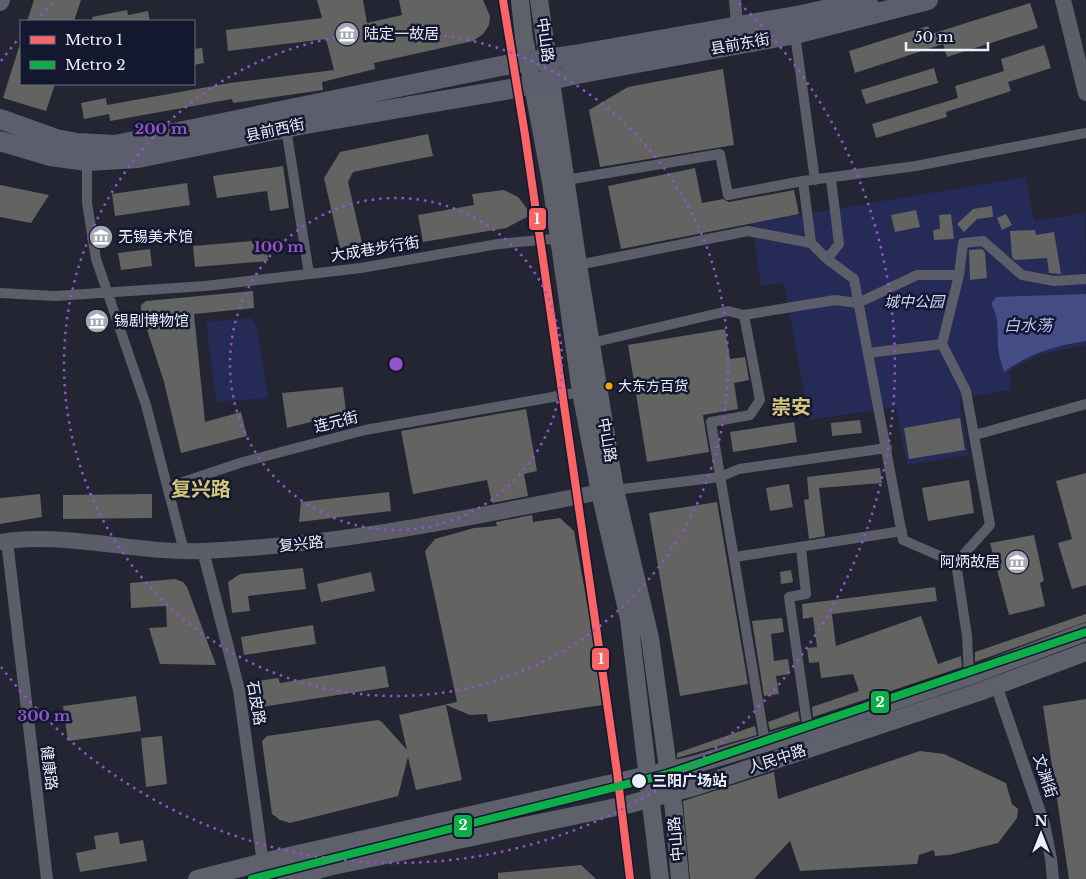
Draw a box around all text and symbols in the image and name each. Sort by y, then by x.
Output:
street label: 中山路 [533,16,558,64]
legend [20,20,195,85]
scale bar [906,20,988,52]
museum icon: 陆定一故居 [334,21,360,47]
place label: 陆定一故居 [364,24,439,43]
text: 50 m [914,27,954,46]
street label: 县前东街 [709,29,771,58]
text: Metro 1 [65,30,123,49]
text: Metro 2 [65,55,126,74]
street label: 县前西街 [244,114,306,145]
text: 200 m [135,119,188,138]
line badge: 1 [528,207,547,231]
text: 1 [534,210,540,228]
museum icon: 无锡美术馆 [88,224,114,250]
place label: 无锡美术馆 [118,227,193,246]
street label: 大成巷步行街 [329,232,421,265]
text: 100 m [254,237,304,256]
park label: 城中公园 [884,292,946,311]
museum icon: 锡剧博物馆 [84,308,110,334]
place label: 锡剧博物馆 [114,311,189,330]
water label: 白水荡 [1004,315,1055,335]
centre of rings [387,355,405,373]
place label: 大东方百货 [618,377,688,395]
marker: 大东方百货 [604,381,614,391]
district label: 崇安 [771,395,811,419]
street label: 连元街 [312,407,360,436]
street label: 中山路 [594,416,621,464]
district label: 复兴路 [171,477,231,501]
street label: 复兴路 [278,532,324,555]
museum icon: 阿炳故居 [1004,549,1030,575]
place label: 阿炳故居 [940,552,1000,571]
line badge: 1 [591,647,610,671]
text: 1 [598,650,604,668]
street label: 石皮路 [243,679,270,727]
line badge: 2 [870,690,890,714]
text: 2 [875,693,885,711]
text: 300 m [18,706,71,725]
street label: 人民中路 [745,740,808,777]
street label: 健康路 [37,744,62,791]
street label: 文渊街 [1029,752,1061,800]
place label: 三阳广场站 [652,771,727,790]
marker: 三阳广场站 [630,772,648,790]
north arrow [1016,809,1066,859]
text: N [1034,812,1048,830]
line badge: 2 [453,814,473,838]
text: 2 [458,816,468,834]
street label: 中山路 [664,816,687,862]

